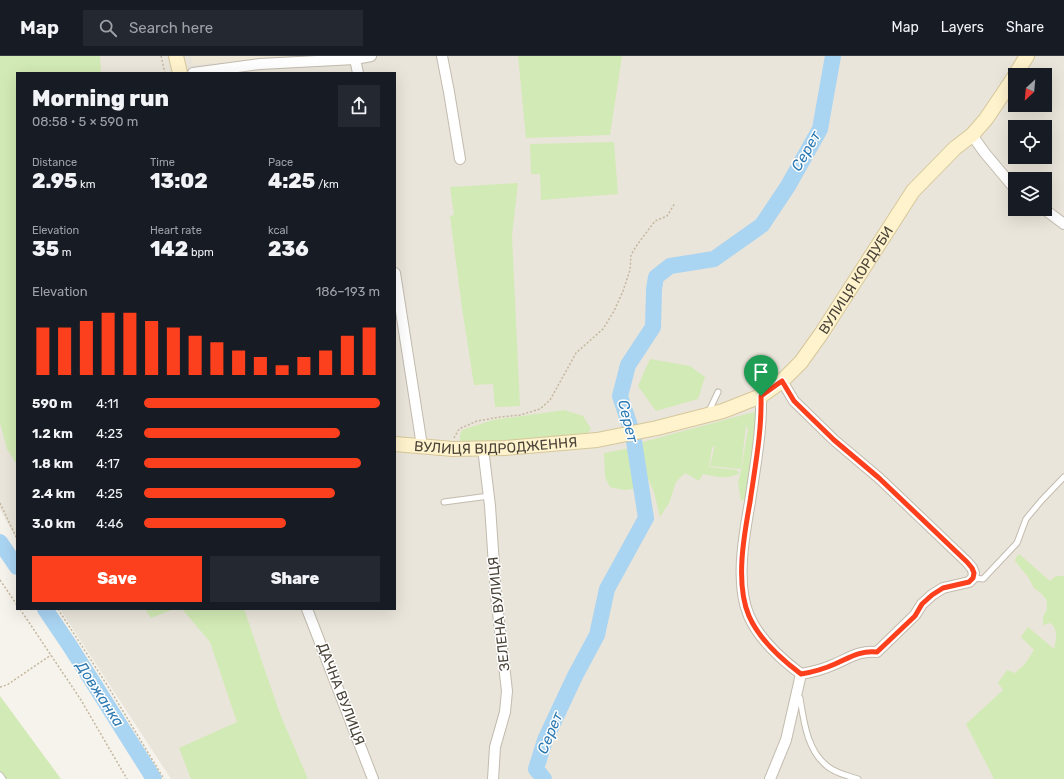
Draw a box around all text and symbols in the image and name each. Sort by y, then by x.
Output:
search box [83,10,363,46]
text: Map [20,16,59,39]
icon: search [97,17,119,39]
text: Search here [129,19,213,37]
text: Map [892,19,919,36]
text: Layers [941,19,984,36]
text: Share [1006,19,1044,36]
north arrow [1008,68,1052,112]
map controls [1008,68,1052,216]
text: Morning run [32,85,169,112]
button: share [338,85,380,127]
text: 08:58 · 5 × 590 m [32,114,138,129]
button: locate [1008,120,1052,164]
water label: Серет [787,127,825,174]
text: Distance [32,156,77,169]
text: Time [150,156,175,169]
text: Pace [268,156,293,169]
text: 2.95 [32,169,77,193]
text: 13:02 [150,169,208,193]
text: 4:25 [268,169,315,193]
button: layers [1008,172,1052,216]
text: km [77,178,96,191]
text: /km [315,178,339,191]
street label: ВУЛИЦЯ КОРДУБИ [815,223,897,337]
text: Elevation [32,224,79,237]
text: Heart rate [150,224,202,237]
text: kcal [268,224,288,237]
text: 35 [32,237,59,261]
text: 142 [150,237,188,261]
text: 236 [268,237,309,261]
text: m [59,246,72,259]
text: bpm [188,246,214,259]
text: Elevation [32,284,88,299]
text: 186–193 m [316,284,380,299]
pin [744,355,778,396]
icon: arrive [750,361,772,383]
text: 590 m [32,396,72,411]
text: 4:11 [96,396,119,411]
water label: Серет [614,398,642,445]
text: 1.2 km [32,426,73,441]
text: 4:23 [96,426,123,441]
street label: ВУЛИЦЯ ВІДРОДЖЕННЯ [413,433,578,458]
text: 1.8 km [32,456,73,471]
text: 4:17 [96,456,120,471]
text: 2.4 km [32,486,75,501]
text: 4:25 [96,486,123,501]
text: 3.0 km [32,516,75,531]
text: 4:46 [96,516,123,531]
button: Save [32,556,202,602]
button: Share [210,556,380,602]
street label: ЗЕЛЕНА ВУЛИЦЯ [485,556,513,672]
street label: ДАЧНА ВУЛИЦЯ [314,640,368,748]
water label: Довжанка [72,657,128,730]
water label: Серет [533,708,567,756]

